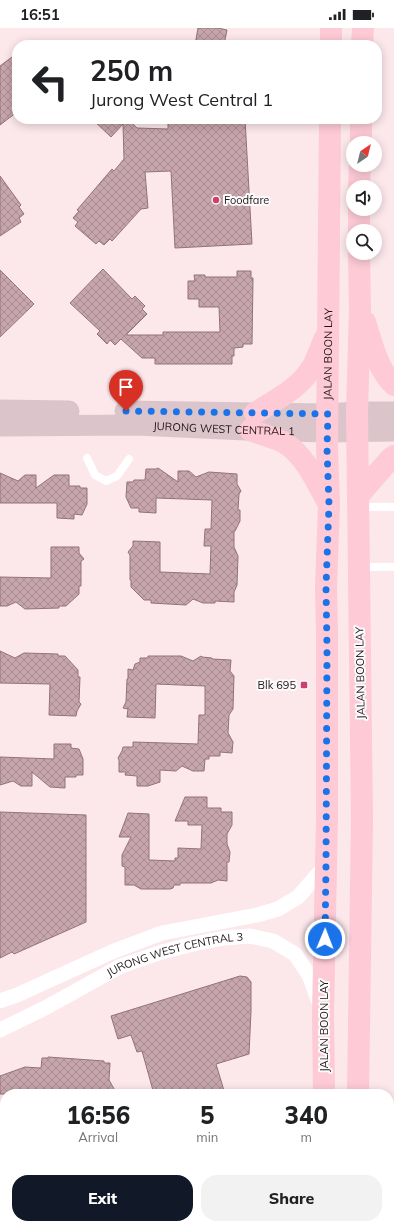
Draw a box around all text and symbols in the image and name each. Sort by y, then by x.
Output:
text: 16:51 [20,5,60,24]
text: 250 m [90,53,173,88]
icon: left [24,56,76,108]
text: Jurong West Central 1 [90,88,273,111]
north arrow [346,136,382,172]
map controls [346,136,382,260]
button: sound [346,180,382,216]
place label: Foodfare [224,193,269,207]
marker: Foodfare [211,195,221,205]
button: search [346,224,382,260]
street label: JALAN BOON LAY [320,308,335,400]
pin [109,370,143,411]
icon: arrive [115,376,137,398]
street label: JURONG WEST CENTRAL 1 [153,419,295,438]
street label: JALAN BOON LAY [352,627,368,719]
place label: Blk 695 [258,678,296,692]
marker: Blk 695 [299,680,309,690]
position arrow [304,918,346,960]
street label: JURONG WEST CENTRAL 3 [104,930,243,980]
street label: JALAN BOON LAY [317,980,331,1072]
text: 16:56 [66,1100,130,1130]
text: 5 [200,1100,215,1130]
text: 340 [285,1100,328,1130]
text: Arrival [78,1129,118,1145]
text: min [196,1129,218,1145]
text: m [300,1129,312,1145]
button: Exit [12,1175,193,1221]
button: Share [201,1175,382,1221]

